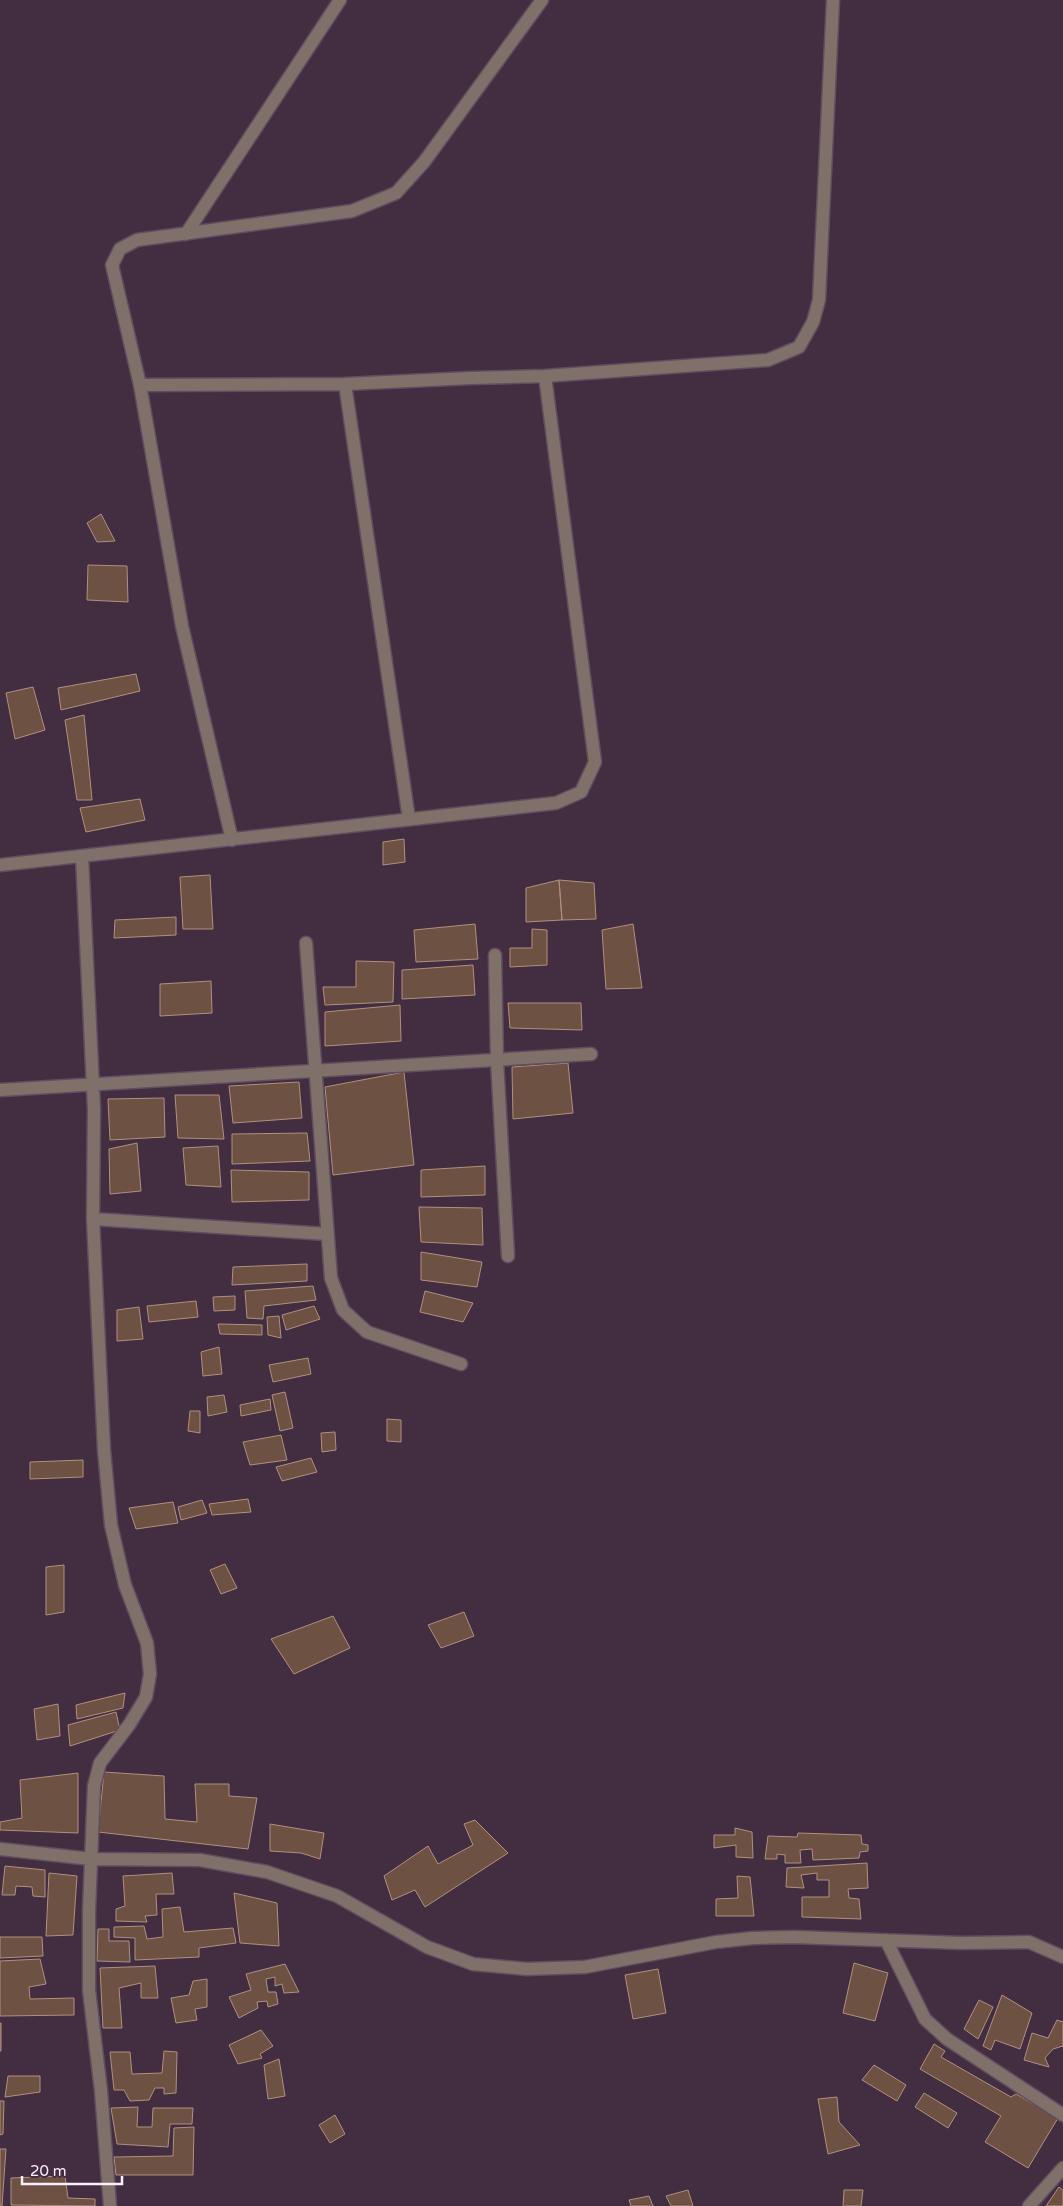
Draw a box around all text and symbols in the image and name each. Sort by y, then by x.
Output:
scale bar [22,2154,122,2186]
text: 20 m [30,2162,67,2180]

